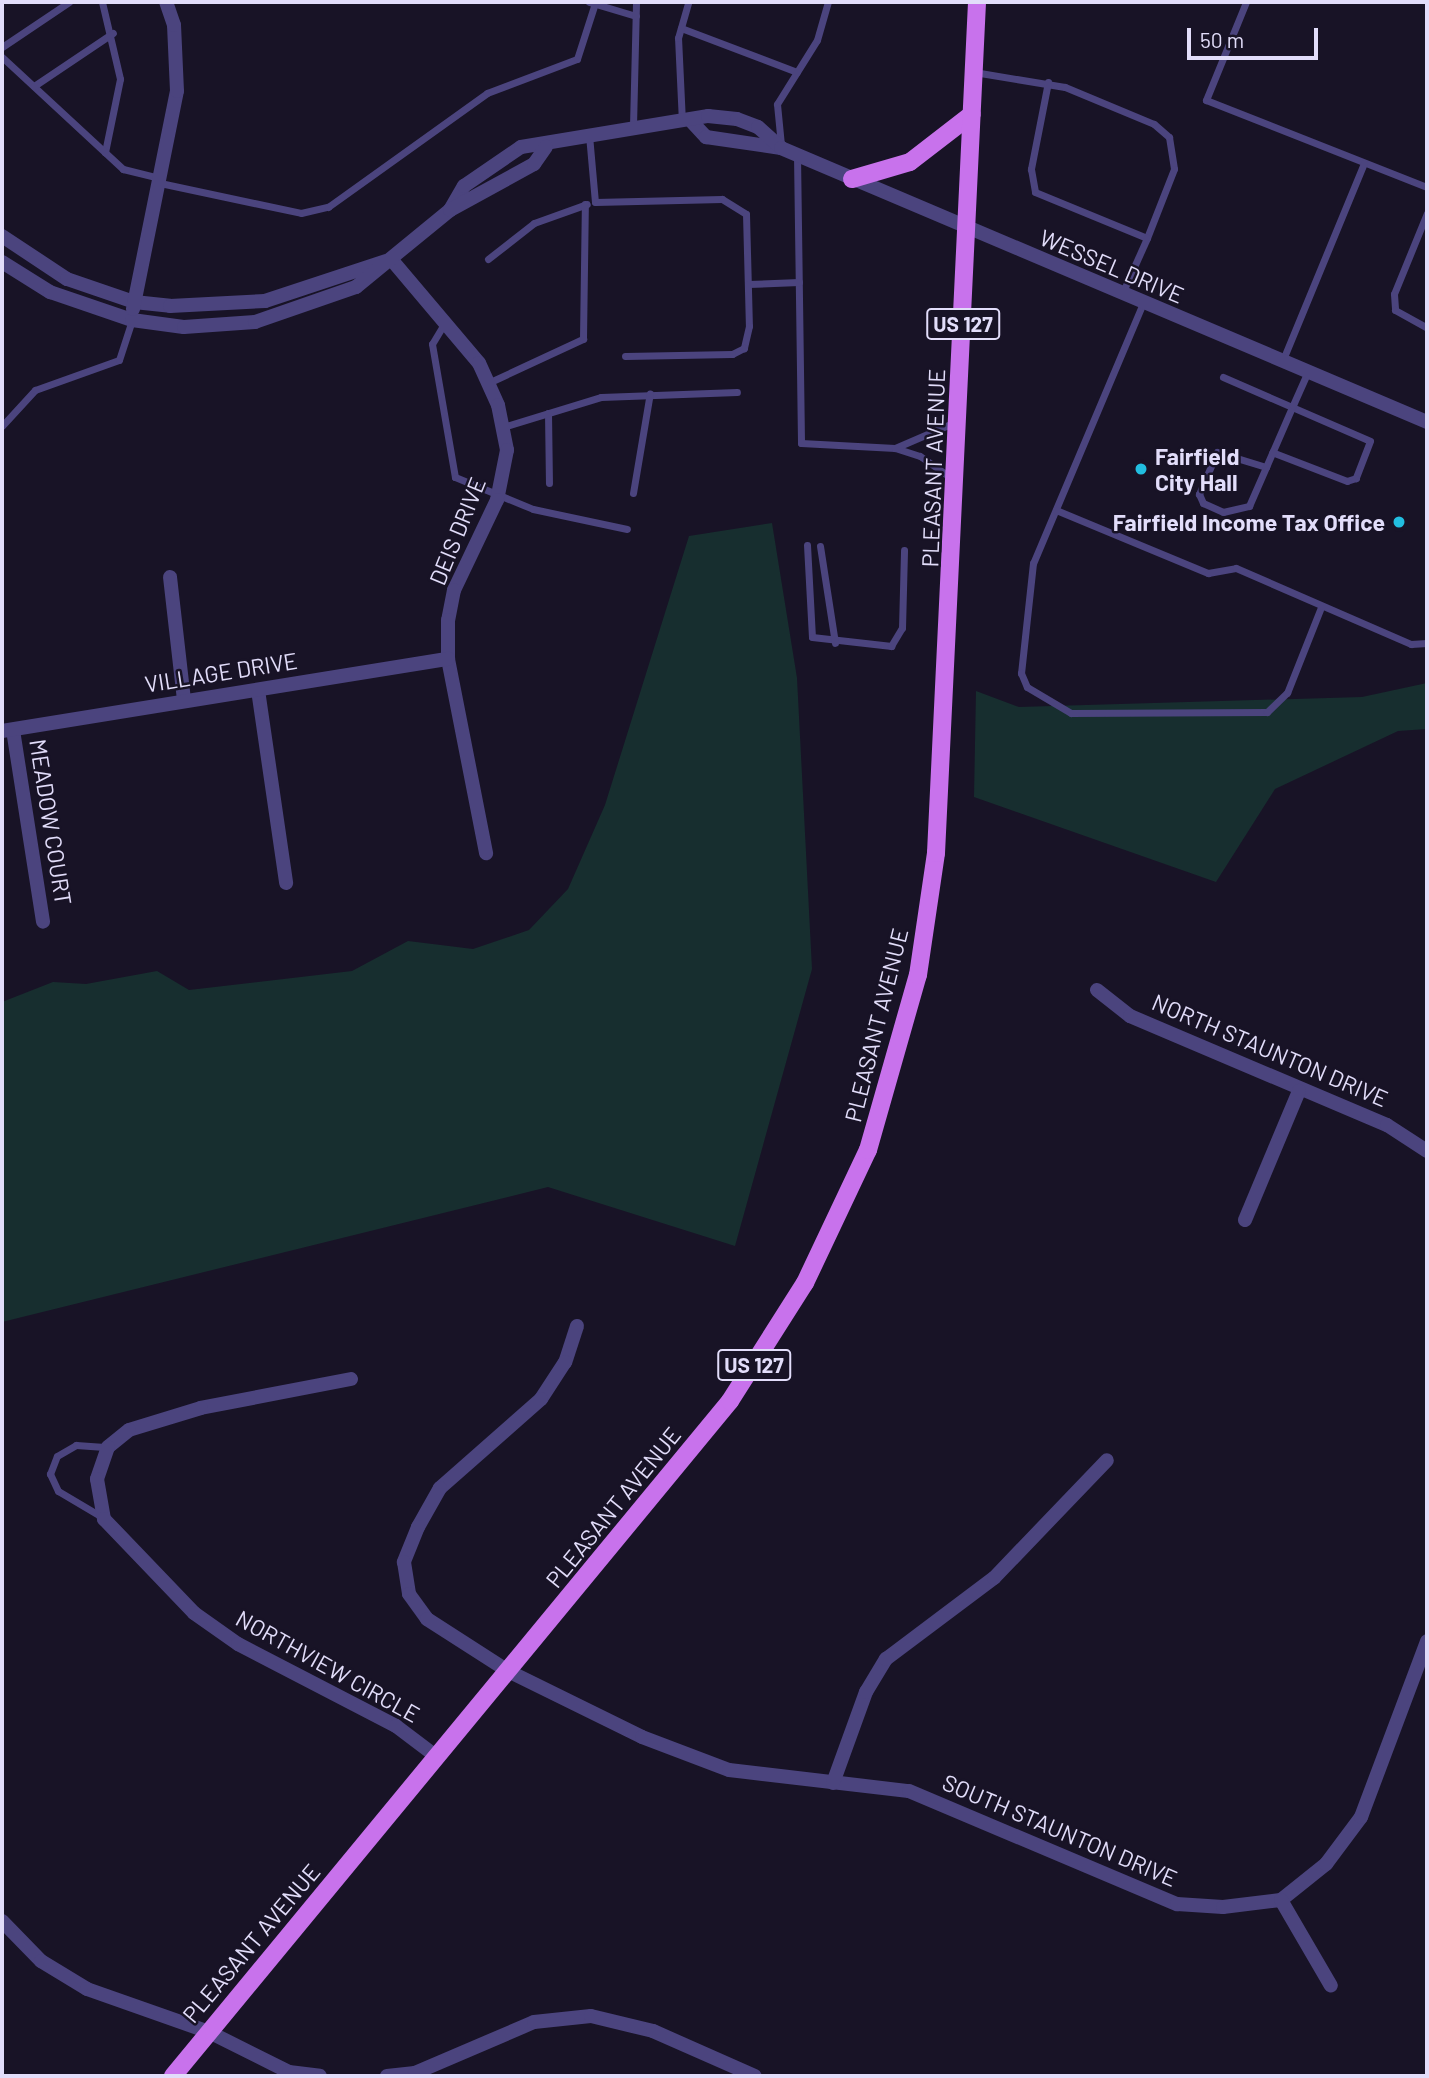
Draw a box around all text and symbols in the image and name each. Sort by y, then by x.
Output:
scale bar [1191,14,1322,58]
text: 50 m [1200,27,1244,52]
street label: WESSEL DRIVE [1036,223,1188,309]
road number: US 127 [925,306,1002,342]
street label: PLEASANT AVENUE [916,368,950,568]
place label: Fairfield City Hall [1155,442,1240,496]
marker: Fairfield City Hall [1133,461,1149,477]
street label: DEIS DRIVE [423,473,491,589]
place label: Fairfield Income Tax Office [1113,508,1385,536]
marker: Fairfield Income Tax Office [1391,514,1407,530]
street label: VILLAGE DRIVE [143,646,299,698]
street label: MEADOW COURT [24,737,78,907]
street label: PLEASANT AVENUE [839,925,913,1125]
street label: NORTH STAUNTON DRIVE [1148,988,1392,1112]
road number: US 127 [716,1348,792,1382]
street label: PLEASANT AVENUE [540,1421,686,1593]
street label: NORTHVIEW CIRCLE [231,1604,425,1728]
street label: SOUTH STAUNTON DRIVE [939,1768,1181,1892]
street label: PLEASANT AVENUE [177,1858,325,2028]

